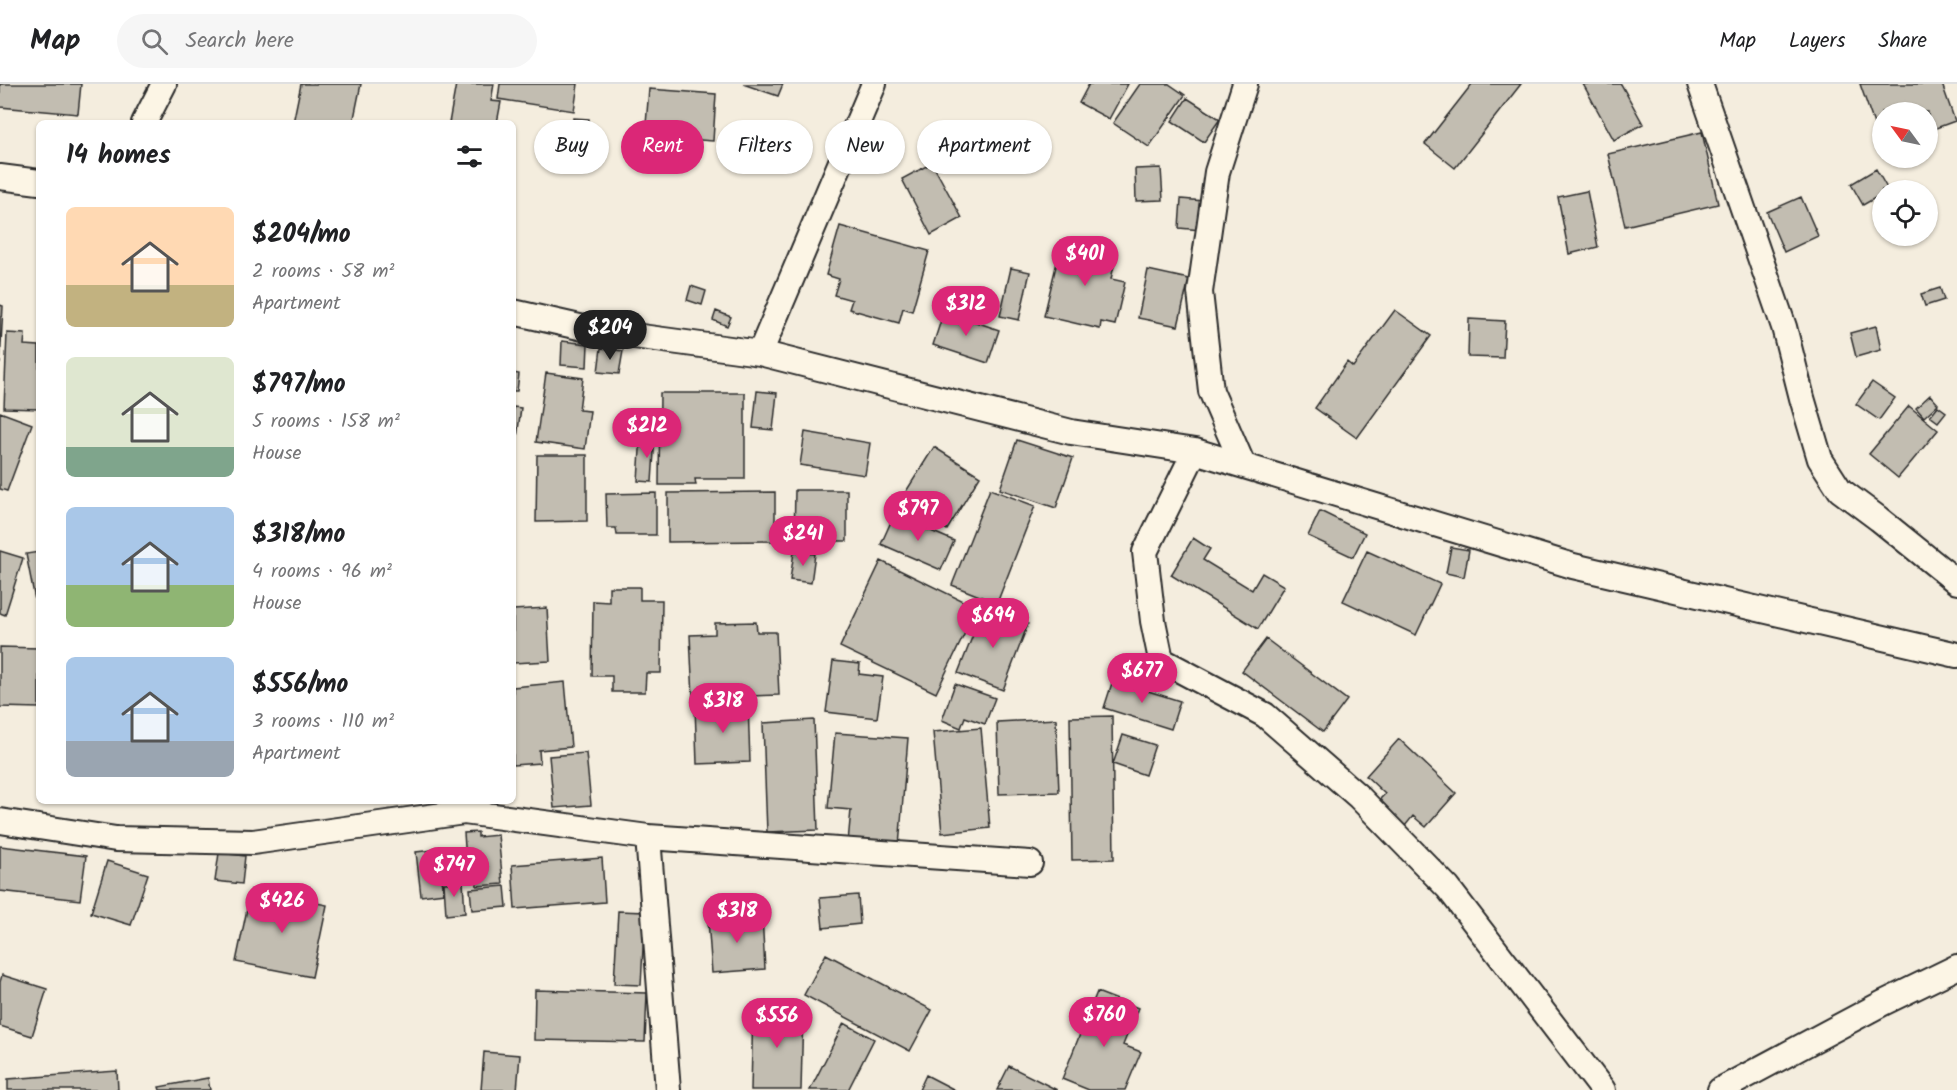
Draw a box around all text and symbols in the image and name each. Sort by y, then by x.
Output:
search box [117,14,537,68]
text: Map [30,19,81,64]
text: Search here [186,24,294,59]
icon: search [138,25,171,58]
text: Map [1719,25,1756,58]
text: Layers [1789,25,1845,58]
text: Share [1878,25,1927,58]
north arrow [1872,102,1938,168]
map controls [1872,102,1938,246]
chip: Buy [534,120,609,174]
chip: Rent [621,120,704,174]
chip: Filters [716,120,813,174]
chip: New [825,120,905,174]
chip: Apartment [917,120,1052,174]
text: 14 homes [66,135,171,177]
icon: filters [453,140,486,173]
button: locate [1872,180,1938,246]
text: $204/mo [252,214,351,256]
icon: home [114,231,186,303]
pin: $401 [1049,236,1121,287]
text: $401 [1065,239,1105,271]
text: 2 rooms · 58 m² [252,256,394,288]
pin: $312 [930,286,1002,337]
text: Apartment [252,288,341,320]
text: $312 [946,289,986,321]
pin: $204 [574,310,646,361]
text: $204 [588,313,632,345]
text: $797/mo [252,364,346,406]
icon: home [114,381,186,453]
text: 5 rooms · 158 m² [252,406,400,438]
pin: $212 [611,408,683,459]
text: $212 [626,411,668,443]
text: House [252,438,302,470]
pin: $797 [882,491,954,542]
text: $797 [898,494,938,526]
text: $318/mo [252,514,345,556]
pin: $241 [767,516,839,567]
text: $241 [783,519,823,551]
icon: home [114,531,186,603]
text: 4 rooms · 96 m² [252,556,392,588]
text: House [252,588,302,620]
pin: $694 [957,598,1029,649]
text: $694 [971,601,1015,633]
pin: $677 [1106,653,1178,704]
text: $677 [1121,656,1163,688]
text: $556/mo [252,664,348,706]
icon: home [114,681,186,753]
pin: $318 [687,683,759,734]
text: $318 [703,686,743,718]
text: 3 rooms · 110 m² [252,706,394,738]
text: Apartment [252,738,341,770]
pin: $747 [418,847,490,898]
text: $747 [433,850,475,882]
pin: $426 [246,883,318,934]
text: $426 [259,886,305,918]
pin: $318 [701,893,773,944]
text: $318 [717,896,757,928]
pin: $760 [1068,997,1140,1048]
pin: $556 [741,998,813,1049]
text: $760 [1083,1000,1125,1032]
text: $556 [756,1001,798,1033]

